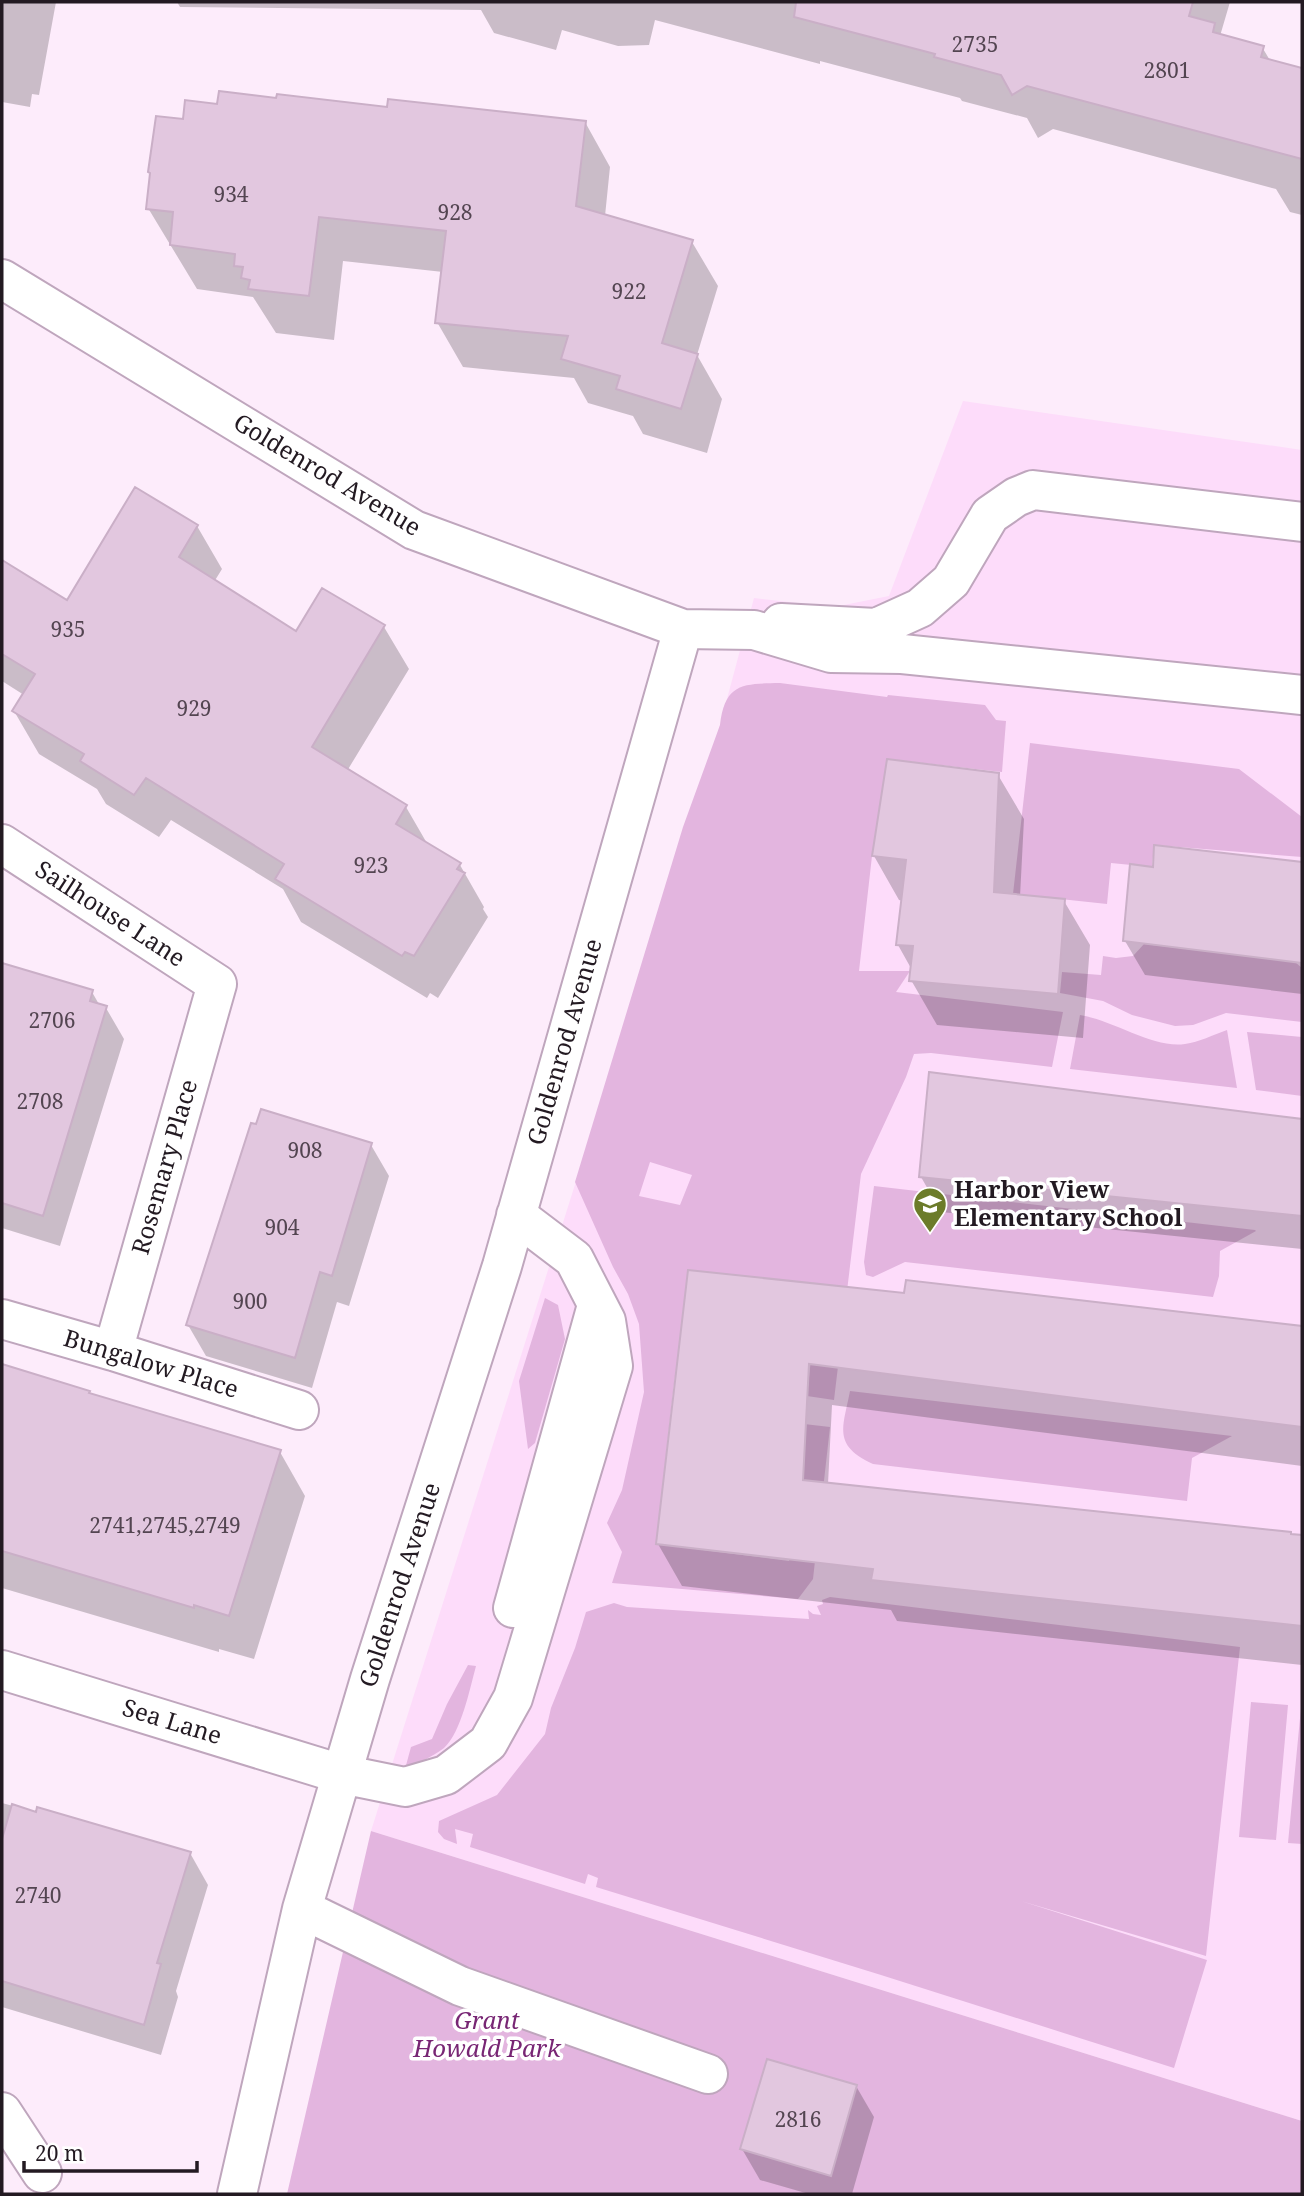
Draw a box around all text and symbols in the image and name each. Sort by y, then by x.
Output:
house number: 2735 [952,30,998,58]
house number: 2801 [1144,56,1190,84]
house number: 934 [213,180,249,208]
house number: 928 [437,198,473,226]
house number: 922 [611,277,647,305]
street label: Goldenrod Avenue [228,405,428,543]
house number: 935 [50,615,86,643]
house number: 929 [176,694,212,722]
house number: 923 [353,851,389,879]
street label: Sailhouse Lane [29,852,192,974]
street label: Goldenrod Avenue [518,934,609,1149]
house number: 2706 [29,1006,75,1034]
street label: Rosemary Place [123,1075,204,1258]
house number: 2708 [17,1087,63,1115]
house number: 908 [287,1136,323,1164]
place label: Harbor View Elementary School [954,1172,1183,1233]
school or university icon: Harbor View Elementary School [911,1185,949,1234]
house number: 904 [264,1213,300,1241]
house number: 900 [232,1287,268,1315]
street label: Bungalow Place [60,1320,243,1405]
street label: Goldenrod Avenue [350,1478,447,1691]
house number: 2741,2745,2749 [89,1511,241,1539]
street label: Sea Lane [119,1690,226,1751]
house number: 2740 [15,1881,61,1909]
park label: Grant Howald Park [412,2003,562,2064]
house number: 2816 [775,2105,821,2133]
scale bar [24,2130,198,2174]
text: 20 m [35,2139,84,2167]

